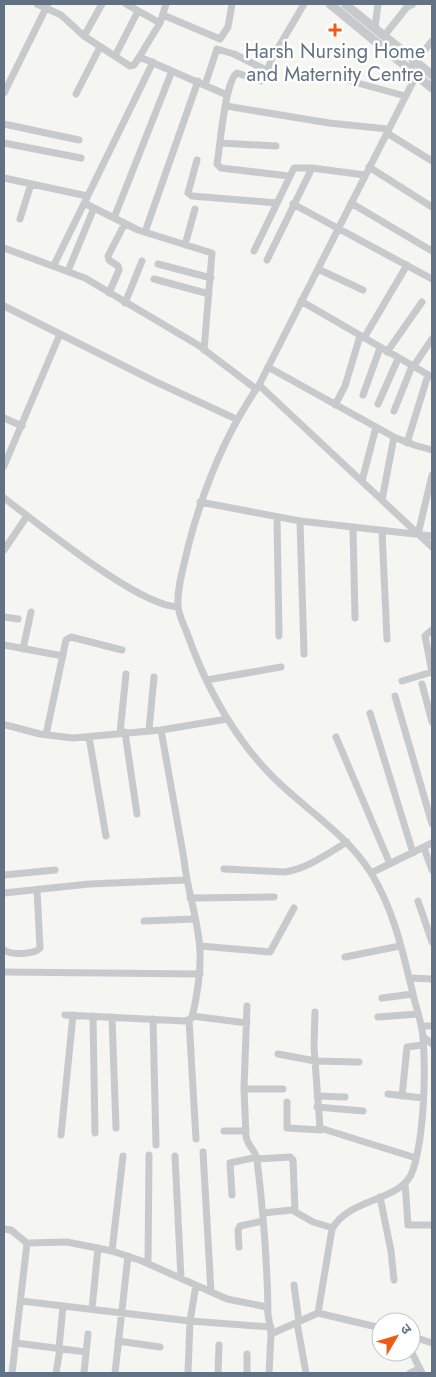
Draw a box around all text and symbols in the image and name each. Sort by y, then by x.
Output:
marker: Harsh Nursing Home and Maternity Centre [328,23,342,37]
place label: Harsh Nursing Home and Maternity Centre [245,37,425,89]
north arrow [371,1312,421,1362]
text: उ [396,1320,417,1339]

